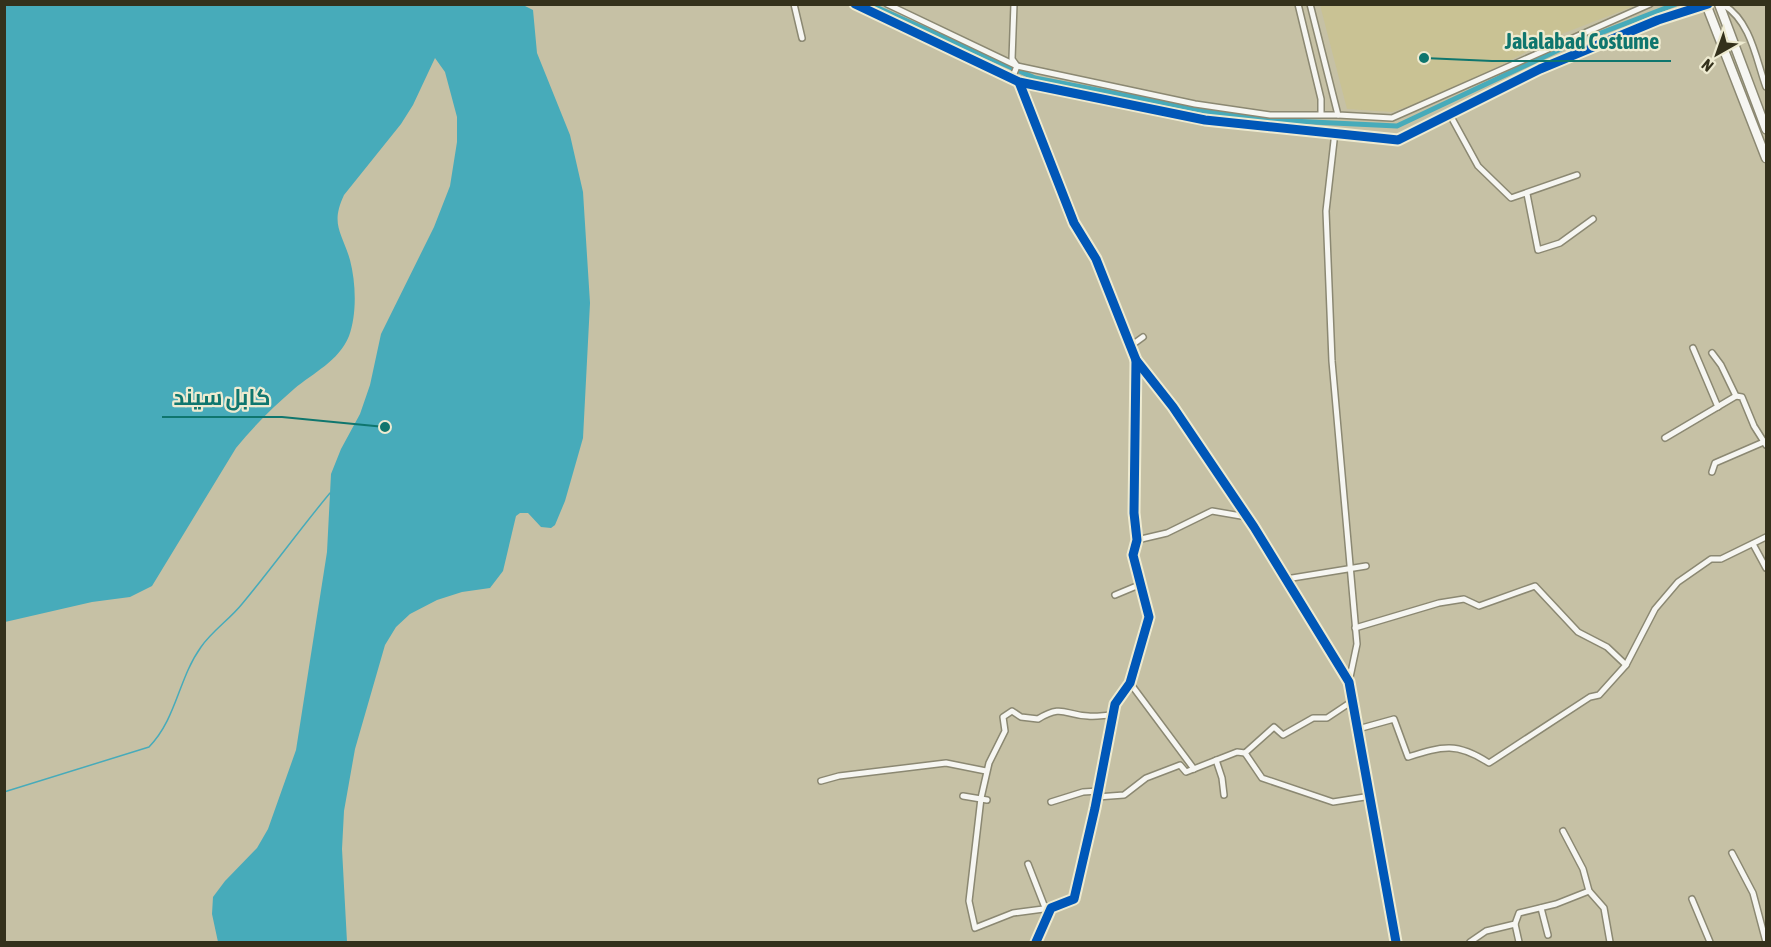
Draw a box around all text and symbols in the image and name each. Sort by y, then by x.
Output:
callout: Jalalabad Costume [1492,21,1671,61]
north arrow [1687,24,1747,84]
text: Jalalabad Costume [1504,28,1659,54]
text: N [1698,56,1717,75]
callout: کابل سيند [162,377,282,417]
text: کابل سيند [174,384,270,411]

